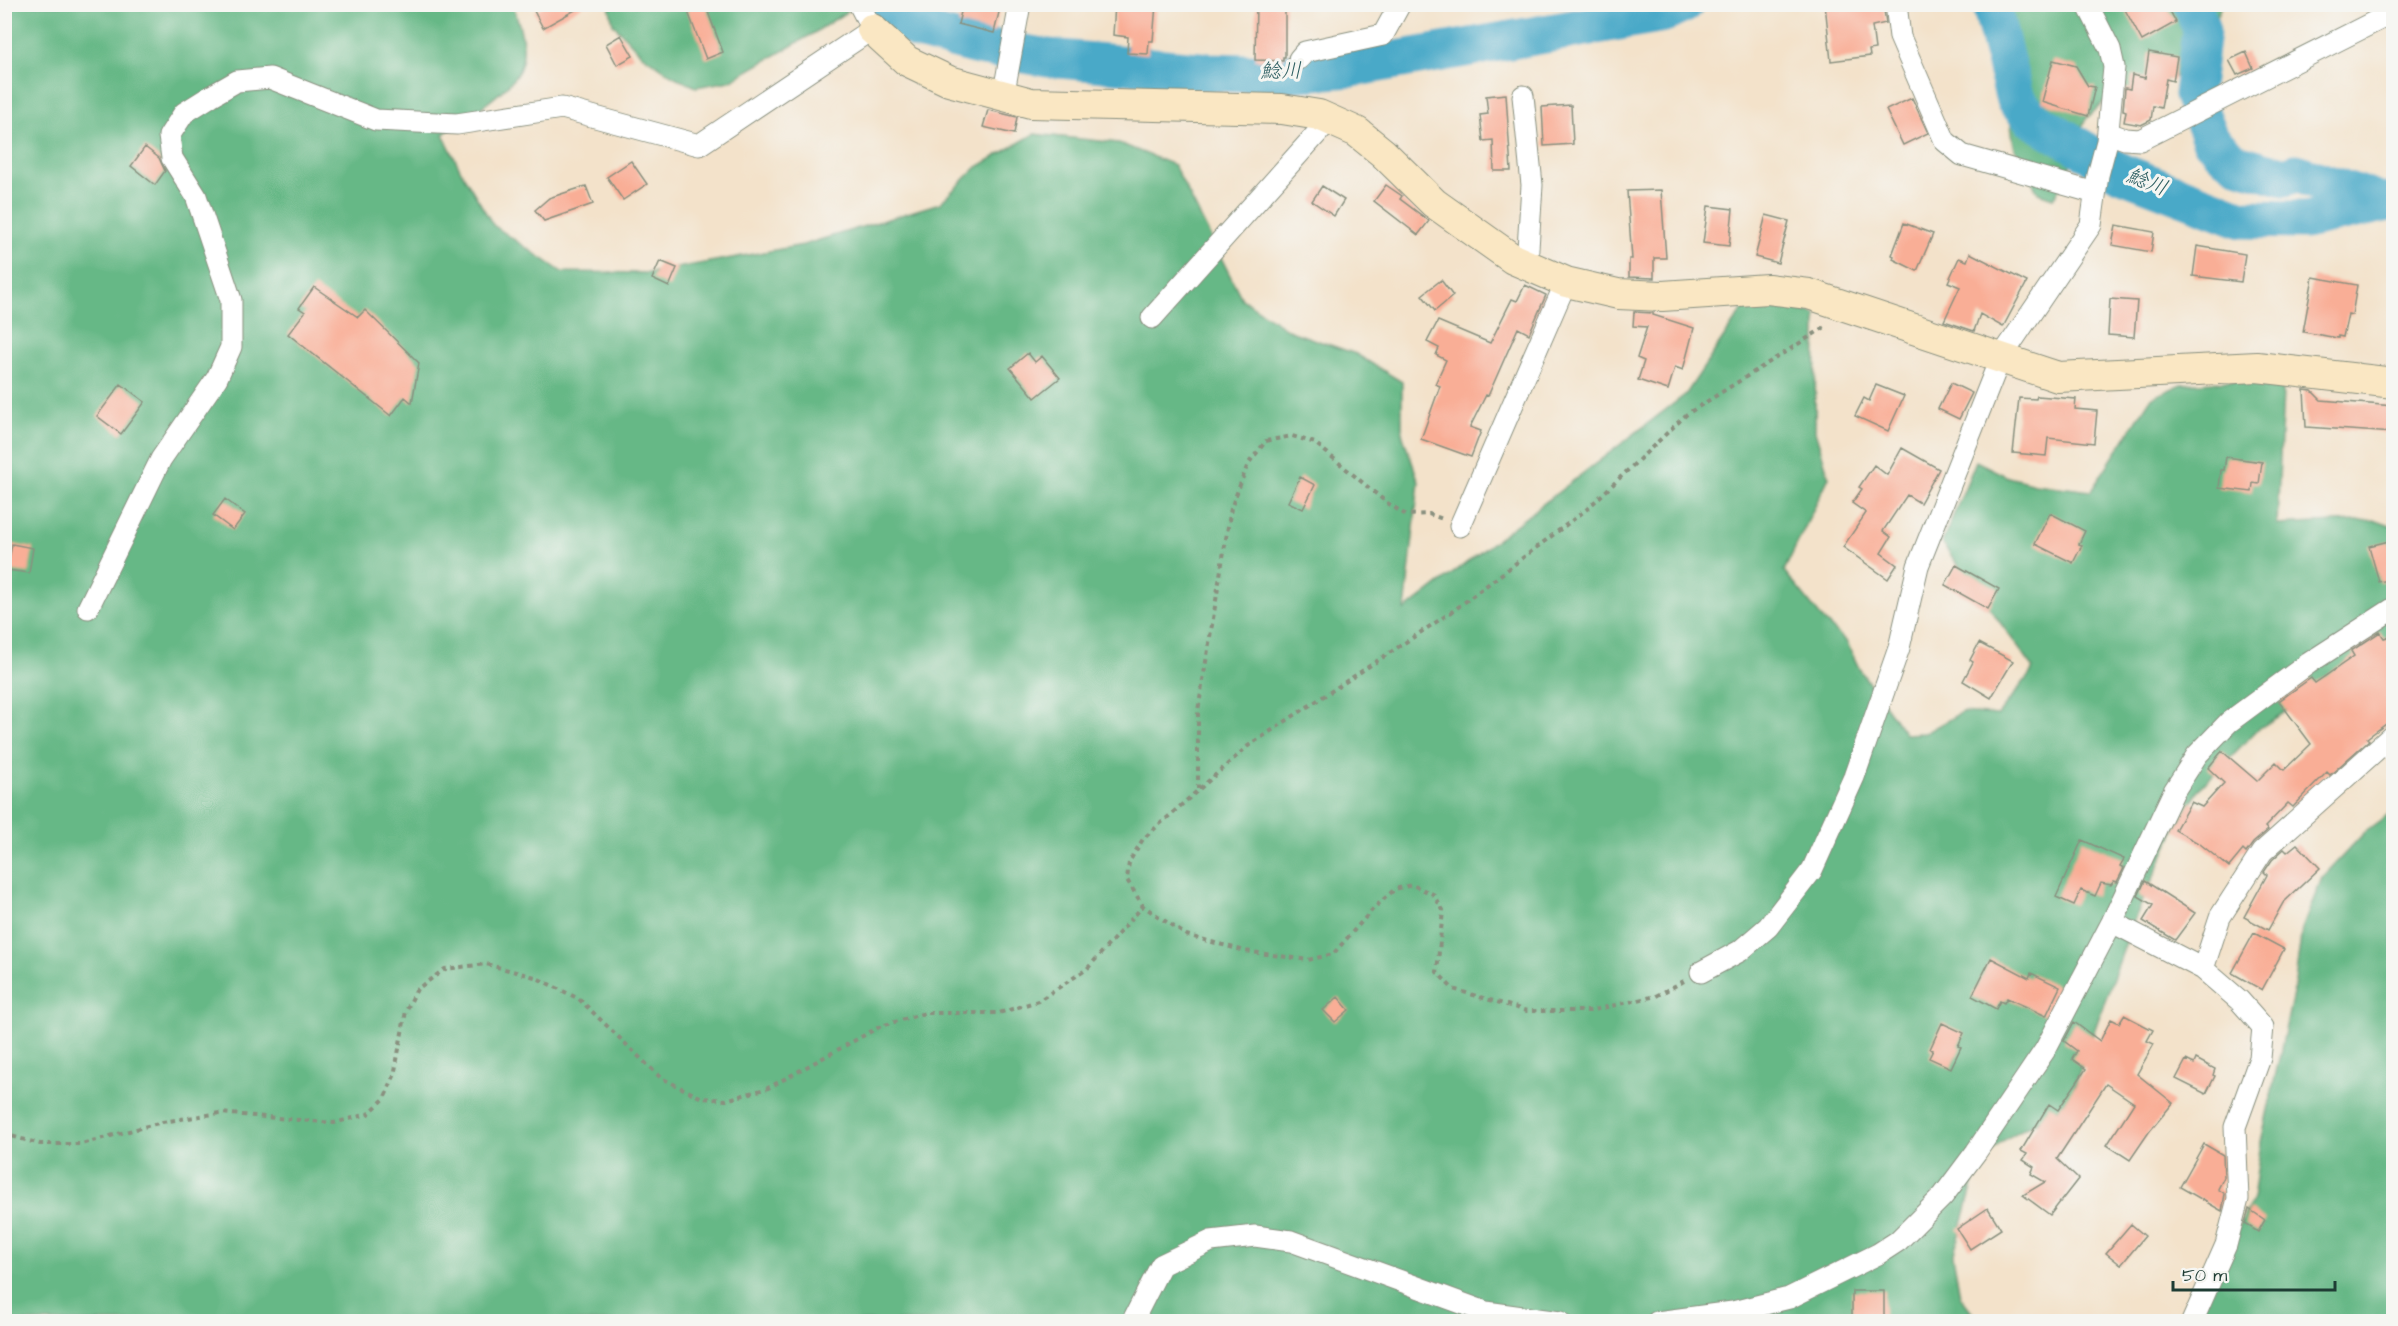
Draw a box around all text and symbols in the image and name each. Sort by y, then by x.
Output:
water label: 鯰川 [1260,56,1302,86]
water label: 鯰川 [2122,161,2172,203]
scale bar [2173,1254,2335,1292]
text: 50 m [2182,1263,2227,1288]

